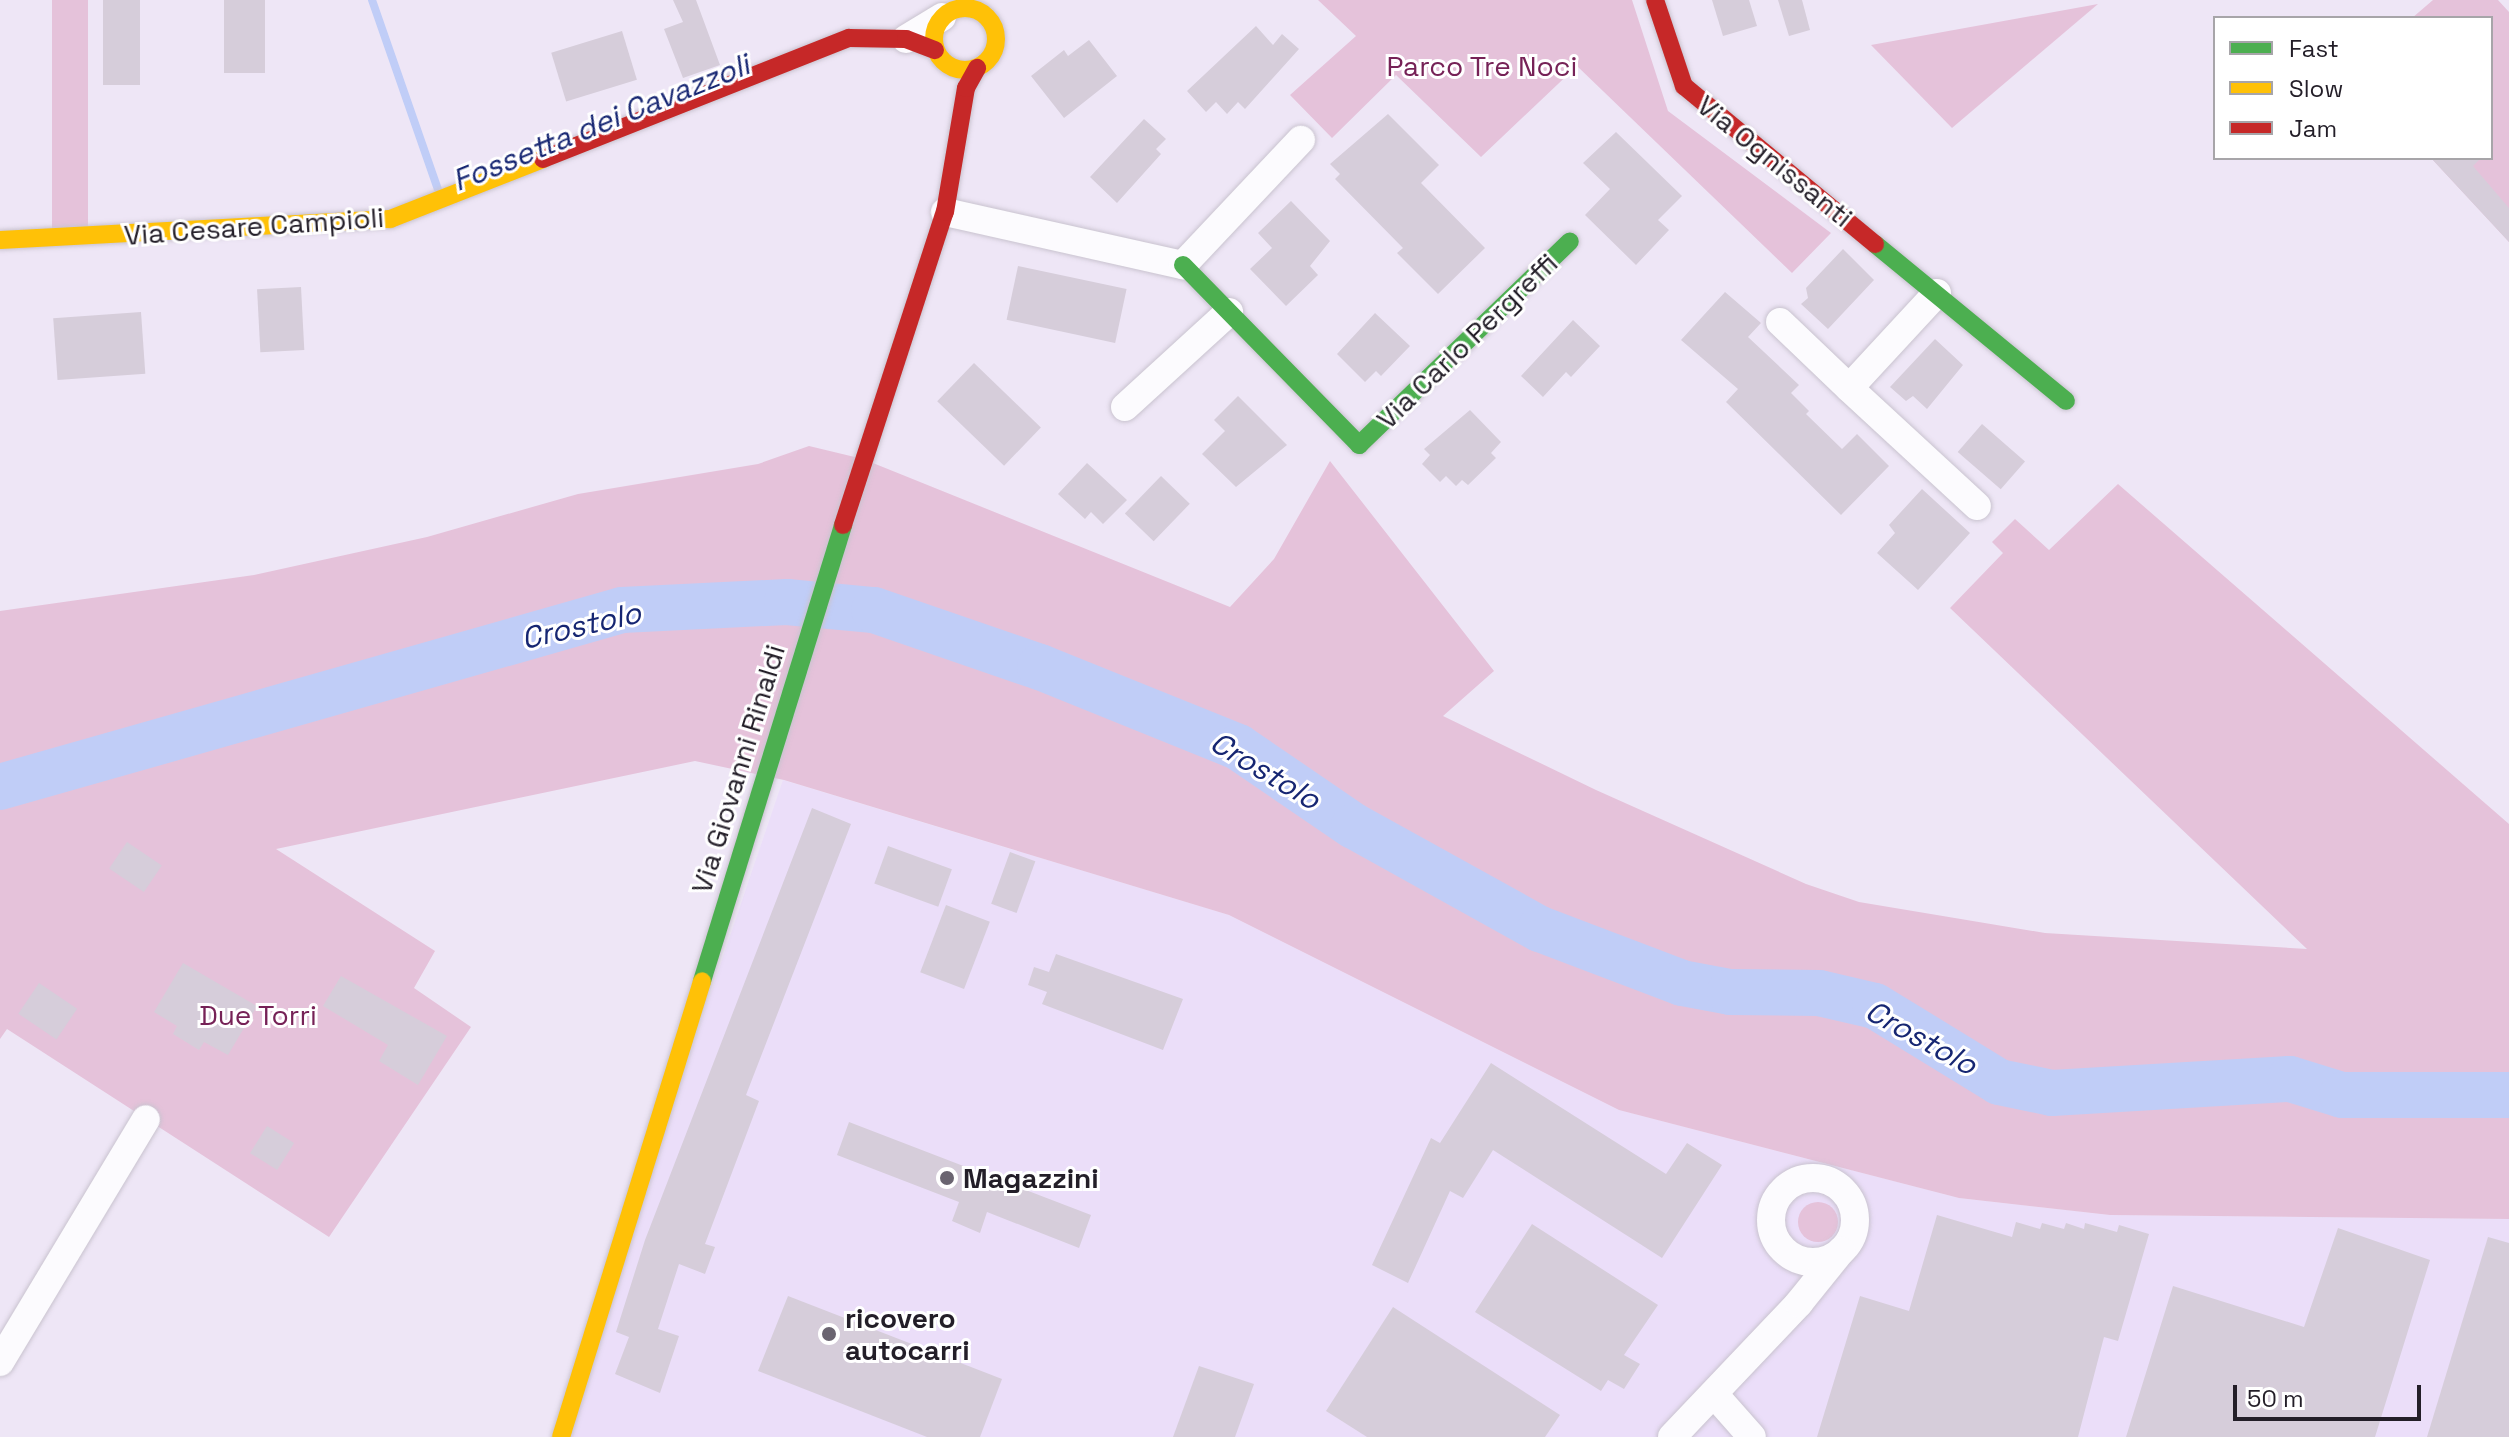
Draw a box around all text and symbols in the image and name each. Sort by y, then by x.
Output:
legend [2213,16,2493,160]
text: Fast [2289,33,2339,64]
water label: Fossetta dei Cavazzoli [447,47,755,199]
park label: Parco Tre Noci [1386,49,1578,83]
text: Slow [2289,73,2343,104]
street label: Via Ognissanti [1691,88,1859,234]
text: Jam [2289,113,2337,144]
street label: Via Cesare Campioli [123,200,385,252]
street label: Via Carlo Pergreffi [1370,246,1564,436]
water label: Crostolo [518,595,644,657]
street label: Via Giovanni Rinaldi [684,641,792,897]
water label: Crostolo [1204,724,1326,818]
water label: Crostolo [1859,993,1983,1083]
park label: Due Torri [199,998,317,1032]
place label: Magazzini [963,1161,1099,1195]
marker: Magazzini [938,1169,956,1187]
place label: ricovero autocarri [845,1301,970,1367]
marker: ricovero autocarri [820,1325,838,1343]
scale bar [2237,1369,2425,1419]
text: 50 m [2247,1383,2304,1414]

